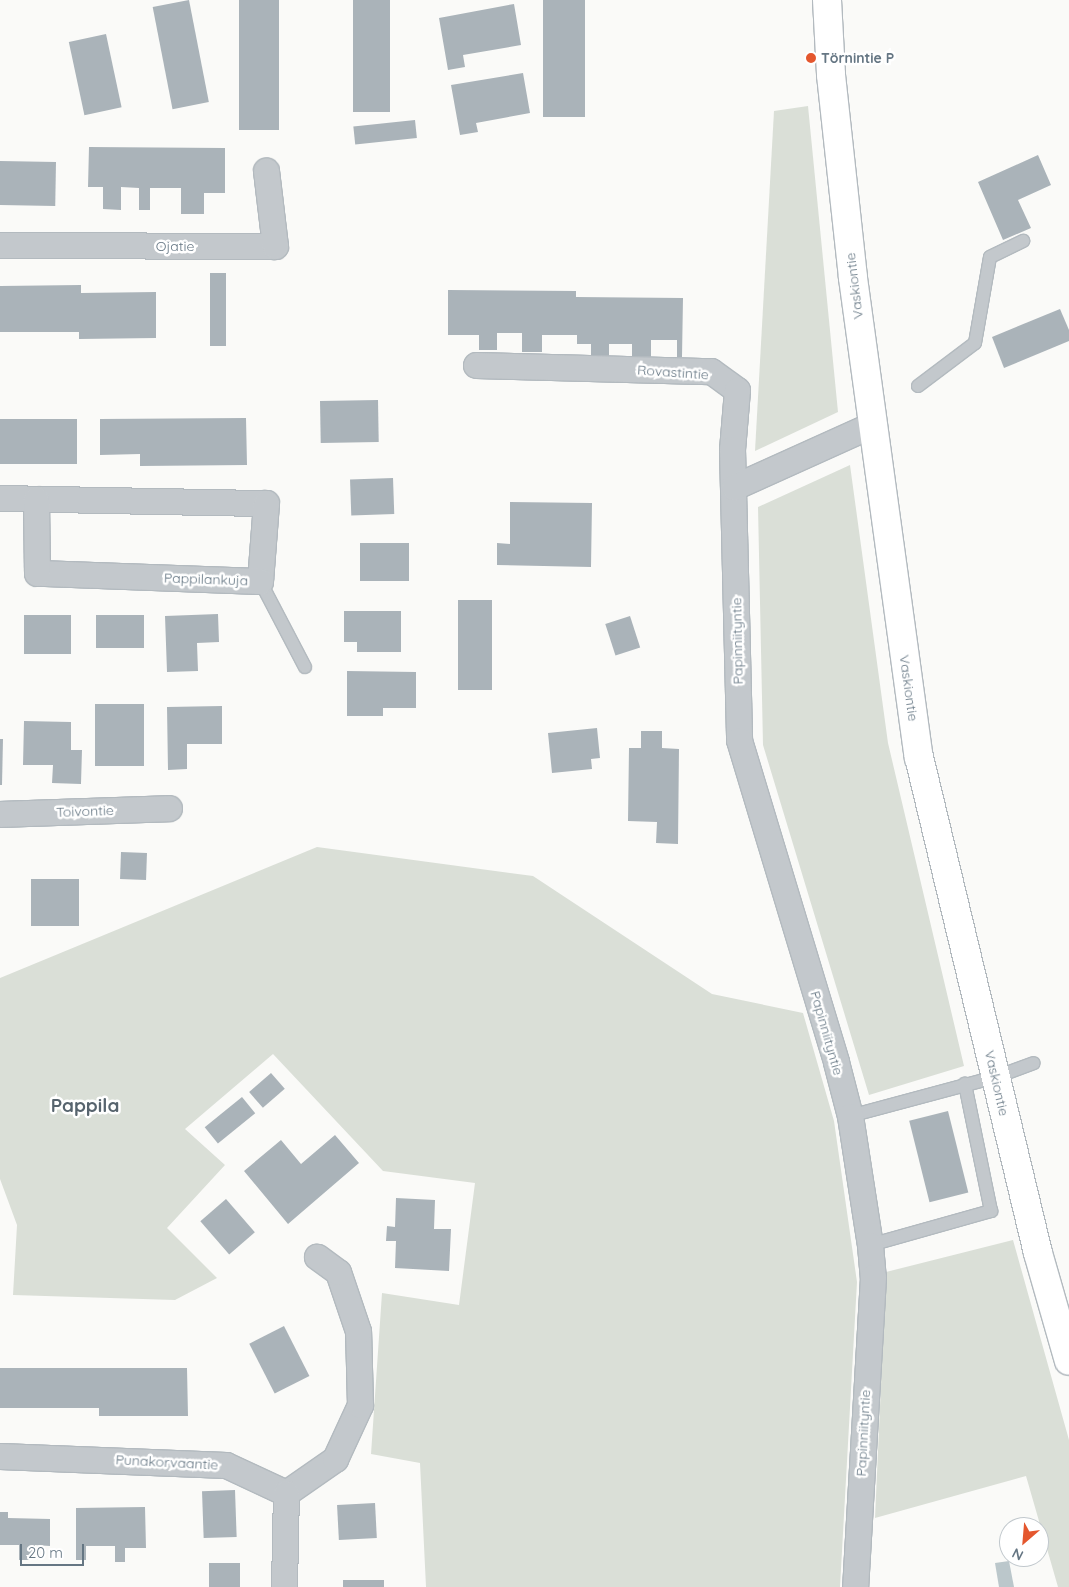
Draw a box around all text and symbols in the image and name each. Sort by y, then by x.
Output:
place label: Törnintie P [821,50,894,66]
marker: Törnintie P [805,52,817,64]
street label: Ojatie [156,238,194,254]
street label: Vaskiontie [842,252,866,320]
street label: Rovastintie [637,361,709,383]
street label: Pappilankuja [164,569,248,589]
street label: Papinniityntie [728,597,746,685]
street label: Vaskiontie [896,654,922,722]
street label: Toivontie [56,802,114,820]
street label: Papinniityntie [807,989,847,1077]
street label: Vaskiontie [981,1049,1013,1117]
district label: Pappila [51,1095,119,1117]
street label: Papinniityntie [852,1389,874,1477]
street label: Punakorvaantie [115,1451,219,1473]
north arrow [999,1517,1049,1567]
scale bar [22,1534,86,1566]
text: 20 m [28,1543,63,1562]
text: N [1009,1544,1026,1565]

